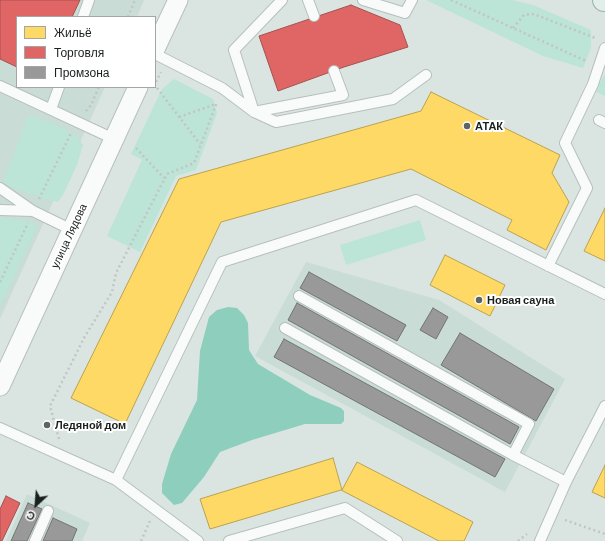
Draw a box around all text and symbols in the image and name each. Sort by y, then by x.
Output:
legend [16,16,156,88]
text: Жильё [54,25,92,39]
text: Торговля [54,45,104,59]
text: Промзона [54,65,109,79]
place label: АТАК [475,119,503,133]
marker: АТАК [462,121,472,131]
street label: улица Лядова [48,201,90,271]
place label: Новая сауна [487,293,554,307]
marker: Новая сауна [474,295,484,305]
place label: Ледяной дом [55,418,126,432]
marker: Ледяной дом [42,420,52,430]
north arrow [16,485,56,525]
text: С [24,509,37,524]

